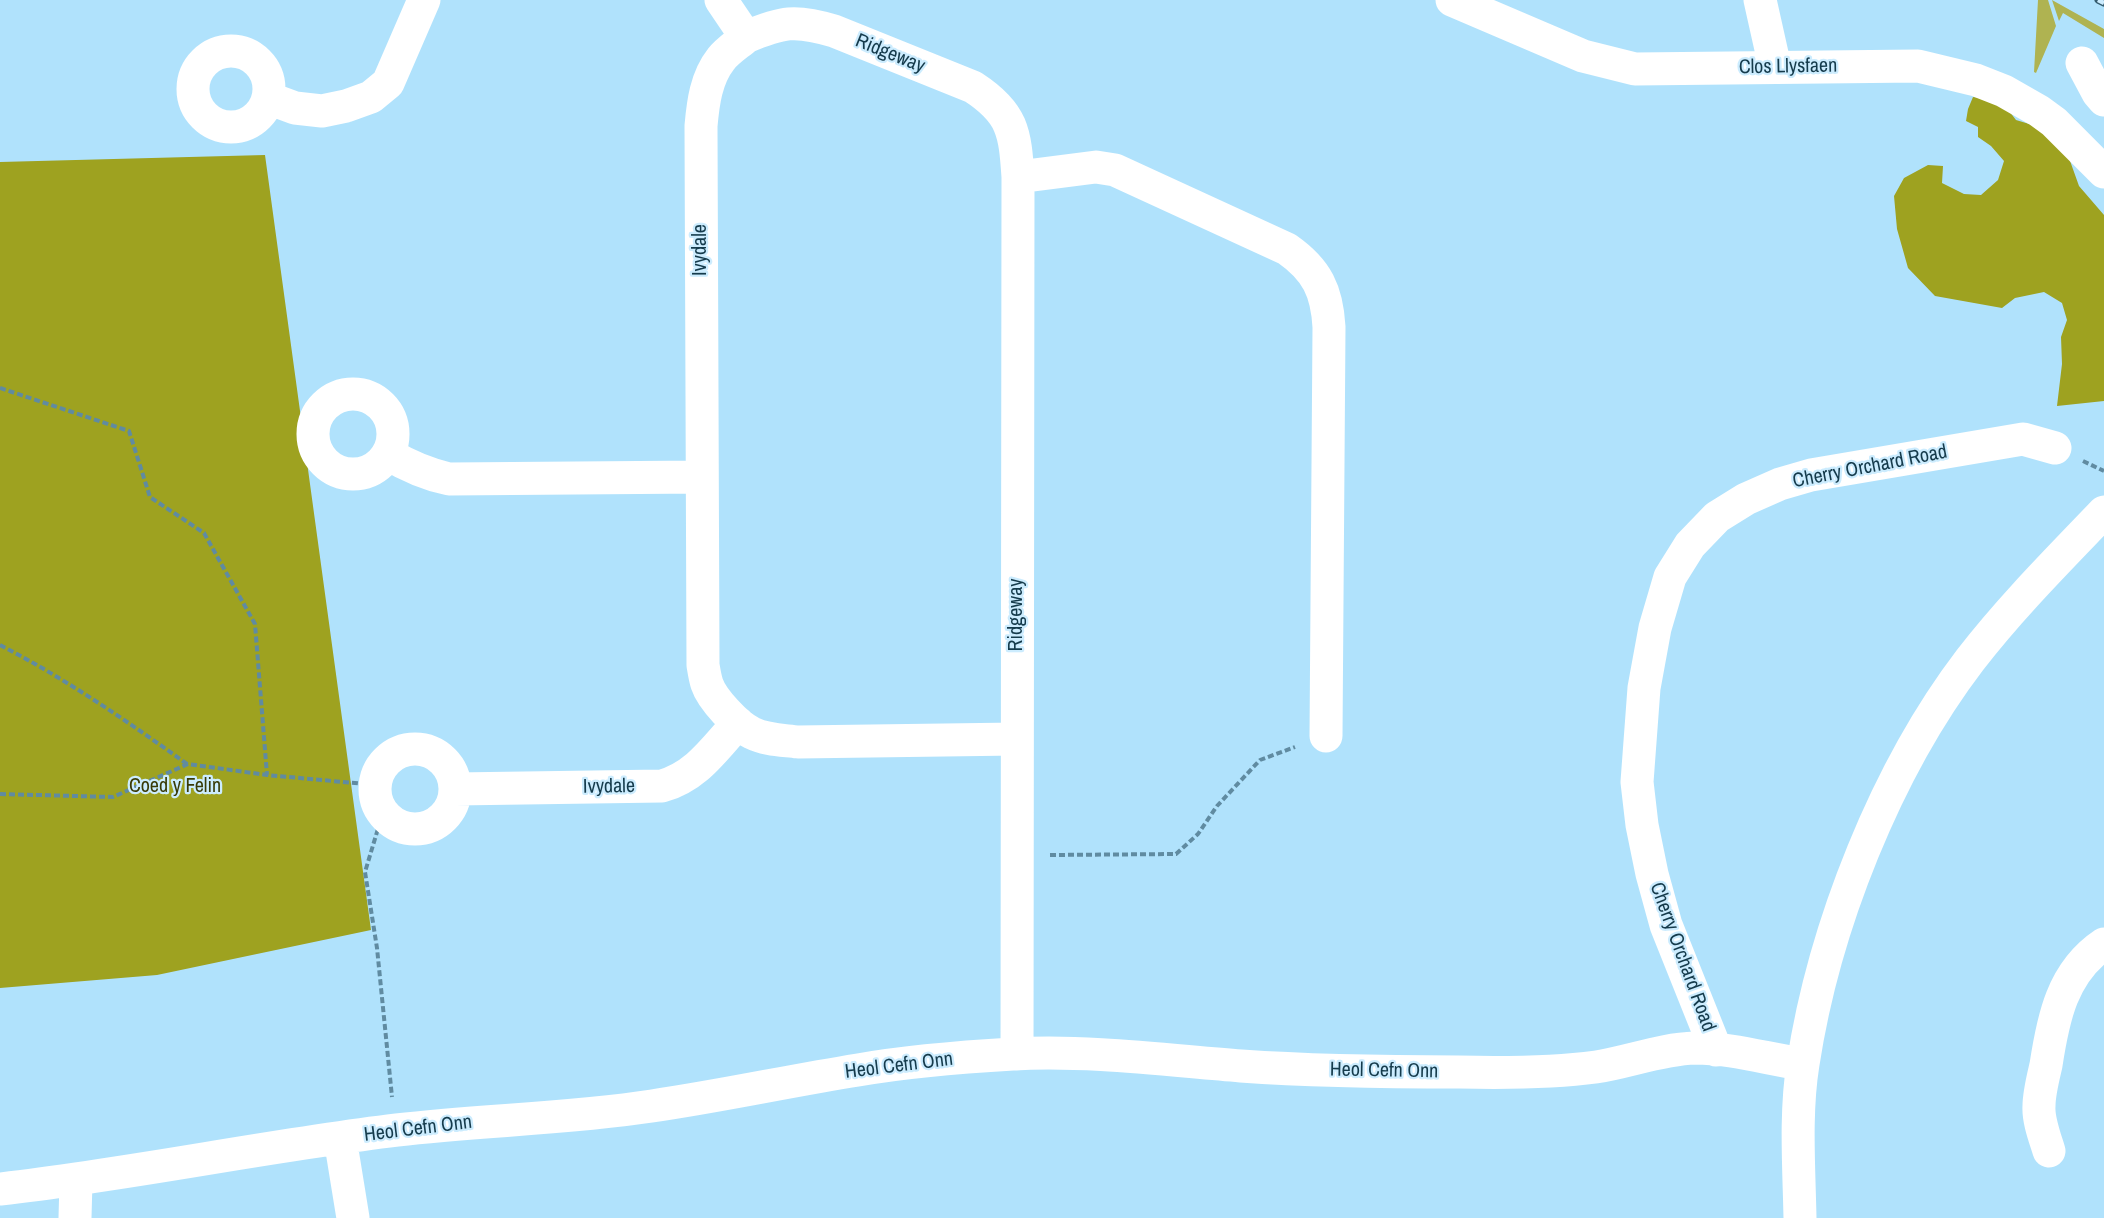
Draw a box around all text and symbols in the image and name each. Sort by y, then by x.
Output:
street label: Ridgeway [852,29,928,79]
street label: Clos Llysfaen [1739,54,1837,80]
street label: Ivydale [689,224,713,276]
street label: Cherry Orchard Road [1791,440,1949,494]
street label: Ridgeway [1005,579,1029,651]
park label: Coed y Felin [129,775,221,799]
street label: Ivydale [583,775,635,799]
street label: Cherry Orchard Road [1644,879,1720,1035]
street label: Heol Cefn Onn [844,1047,954,1085]
street label: Heol Cefn Onn [1330,1058,1438,1084]
street label: Heol Cefn Onn [363,1110,473,1148]

